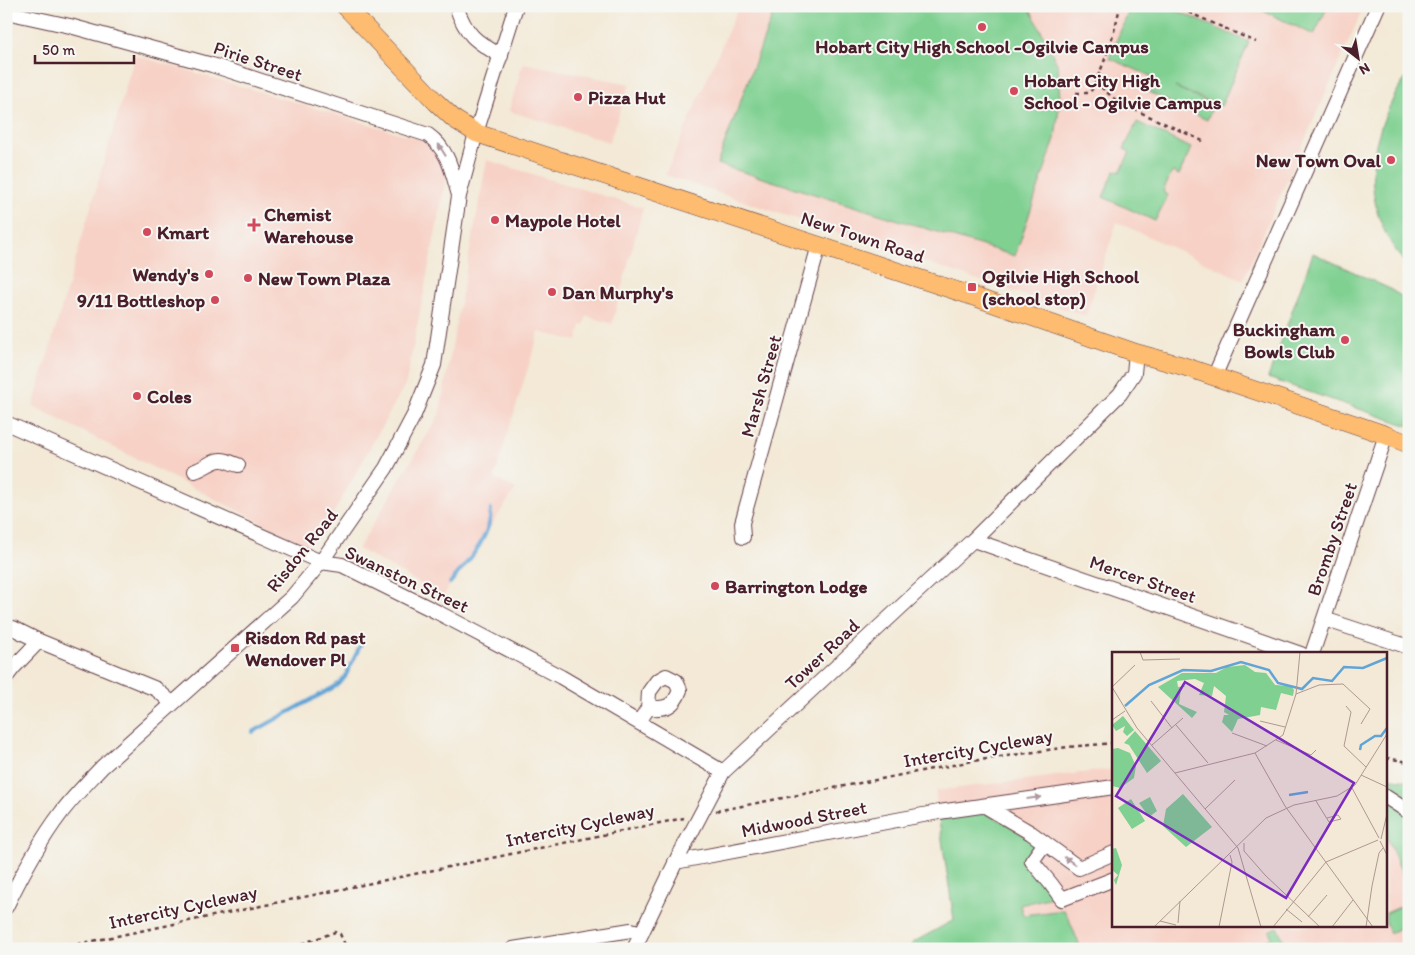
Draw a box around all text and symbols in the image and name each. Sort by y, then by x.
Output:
marker: Hobart City High School -Ogilvie Campus [976,21,988,33]
scale bar [35,32,134,64]
north arrow [1332,32,1382,82]
place label: Hobart City High School -Ogilvie Campus [815,35,1149,58]
street label: Pirie Street [211,36,305,86]
text: 50 m [42,41,75,59]
text: N [1356,59,1373,78]
place label: Hobart City High School - Ogilvie Campus [1024,69,1222,114]
marker: Hobart City High School - Ogilvie Campus [1008,85,1020,97]
place label: Pizza Hut [588,86,666,109]
marker: Pizza Hut [572,91,584,103]
one-way arrow [438,144,447,157]
place label: New Town Oval [1256,149,1382,172]
marker: New Town Oval [1385,154,1397,166]
place label: Chemist Warehouse [264,203,353,248]
street label: New Town Road [798,206,928,268]
place label: Maypole Hotel [505,209,621,232]
marker: Maypole Hotel [489,214,501,226]
marker: Chemist Warehouse [248,219,260,231]
place label: Kmart [157,221,209,244]
marker: Kmart [141,226,153,238]
place label: Wendy's [132,263,200,286]
place label: Ogilvie High School (school stop) [982,265,1140,310]
place label: New Town Plaza [258,267,391,290]
marker: Wendy's [203,268,215,280]
marker: New Town Plaza [242,272,254,284]
place label: Dan Murphy's [562,281,674,304]
marker: Ogilvie High School (school stop) [966,281,978,293]
marker: Dan Murphy's [546,286,558,298]
place label: 9/11 Bottleshop [77,289,205,312]
marker: 9/11 Bottleshop [209,294,221,306]
place label: Buckingham Bowls Club [1233,318,1335,363]
street label: Marsh Street [735,332,787,440]
marker: Buckingham Bowls Club [1339,334,1351,346]
place label: Coles [147,385,192,408]
marker: Coles [131,390,143,402]
street label: Bromby Street [1302,479,1362,599]
street label: Risdon Road [261,503,343,597]
street label: Swanston Street [341,540,473,618]
street label: Mercer Street [1087,550,1199,608]
place label: Barrington Lodge [725,575,868,598]
marker: Barrington Lodge [709,580,721,592]
street label: Tower Road [780,613,865,694]
place label: Risdon Rd past Wendover Pl [245,626,366,671]
marker: Risdon Rd past Wendover Pl [229,642,241,654]
inset map [1112,652,1388,928]
street label: Intercity Cycleway [902,724,1054,772]
one-way arrow [1026,794,1042,802]
street label: Midwood Street [739,796,869,842]
street label: Intercity Cycleway [504,798,656,852]
one-way arrow [1063,856,1077,866]
street label: Intercity Cycleway [107,880,259,934]

